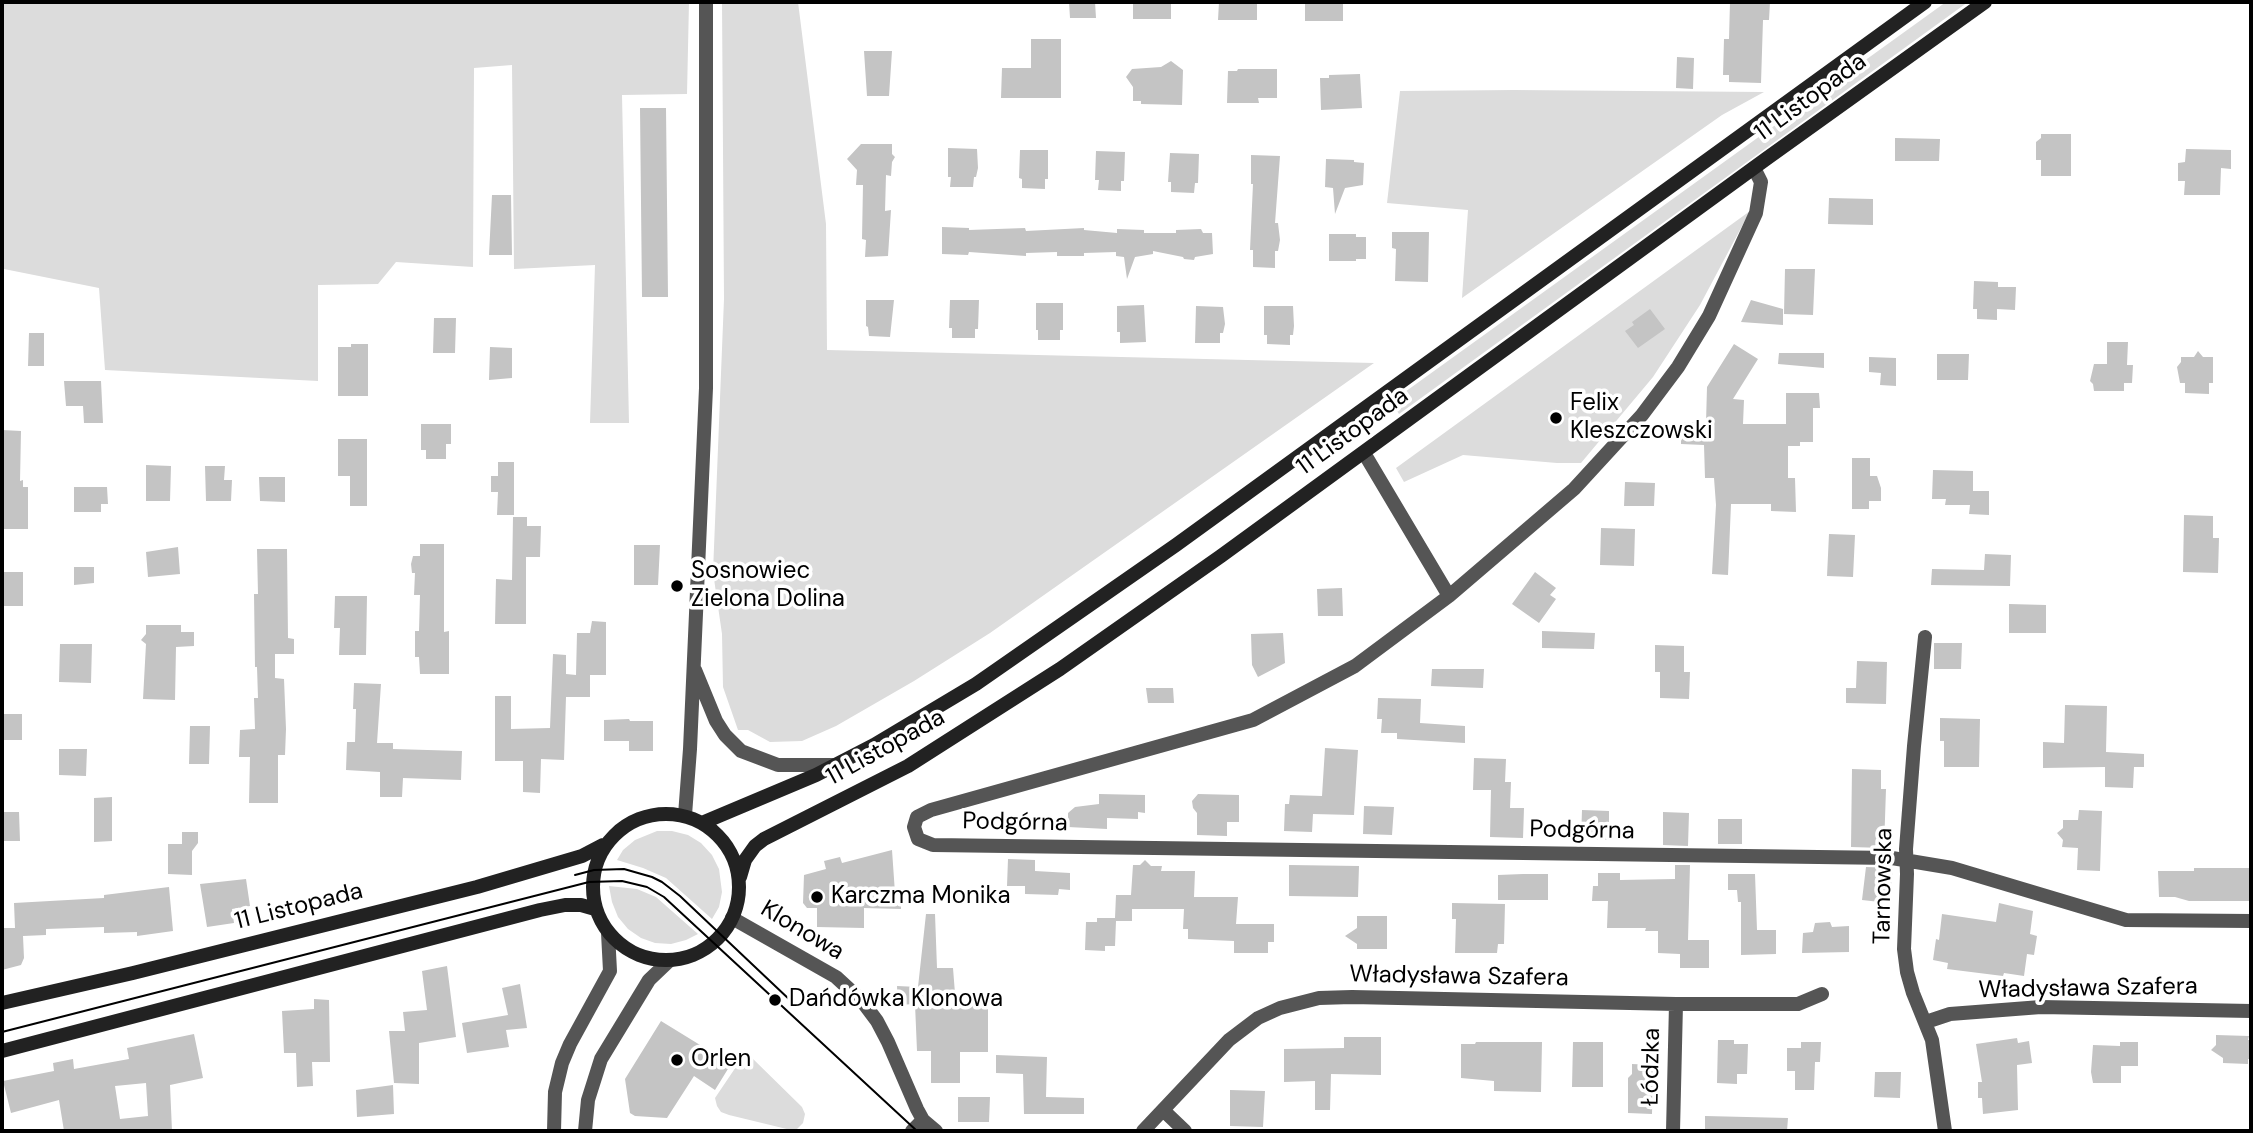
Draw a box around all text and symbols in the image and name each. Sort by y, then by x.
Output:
street label: 11 Listopada [1750,48,1872,148]
street label: 11 Listopada [1292,382,1414,482]
place label: Felix Kleszczowski [1570,390,1713,446]
marker: Felix Kleszczowski [1548,410,1564,426]
place label: Sosnowiec Zielona Dolina [691,558,845,614]
marker: Sosnowiec Zielona Dolina [669,578,685,594]
street label: 11 Listopada [822,704,950,792]
street label: Podgórna [962,808,1068,838]
street label: Podgórna [1529,816,1635,846]
street label: Tarnowska [1869,827,1899,945]
street label: 11 Listopada [232,877,366,937]
place label: Karczma Monika [831,883,1011,911]
marker: Karczma Monika [809,889,825,905]
street label: Klonowa [755,895,849,967]
street label: Władysława Szafera [1349,961,1569,993]
street label: Władysława Szafera [1978,973,2198,1005]
place label: Dańdówka Klonowa [789,986,1003,1014]
marker: Dańdówka Klonowa [767,992,783,1008]
street label: Łódzka [1637,1028,1667,1106]
place label: Orlen [691,1046,751,1074]
marker: Orlen [669,1052,685,1068]

